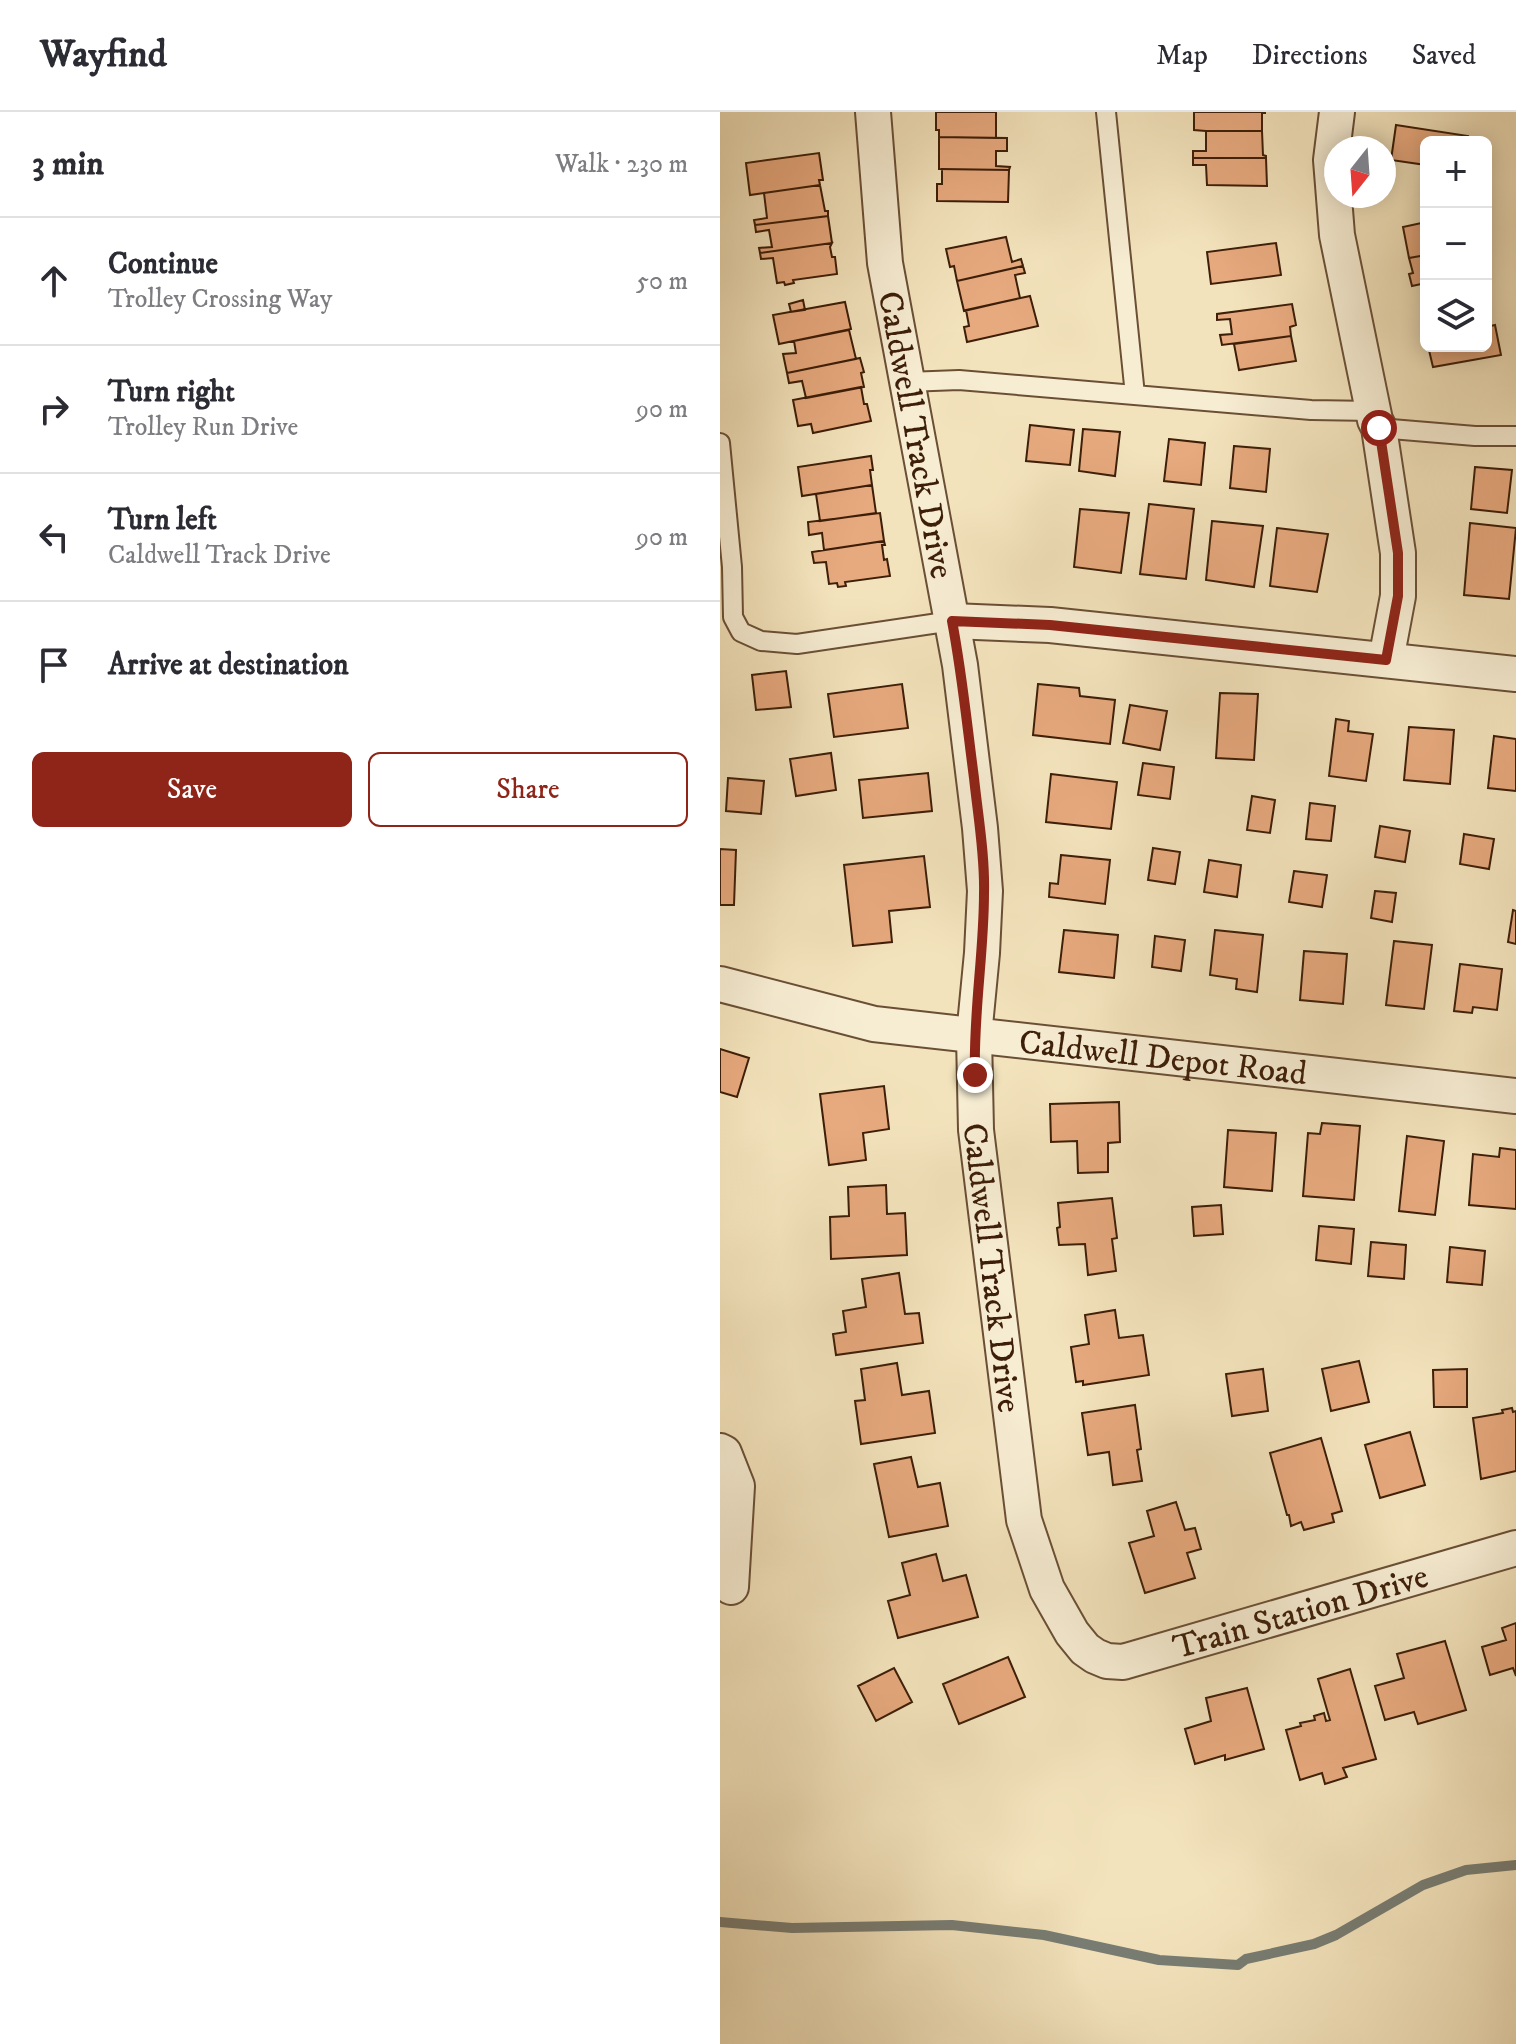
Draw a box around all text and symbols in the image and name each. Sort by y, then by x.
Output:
text: Wayfind [40,31,167,79]
text: Map [1156,38,1208,73]
text: Directions [1252,38,1368,73]
text: Saved [1412,38,1476,73]
north arrow [1324,136,1396,208]
map controls [1420,136,1492,352]
button: + [1420,136,1492,208]
text: 3 min [32,143,104,185]
text: Walk · 230 m [555,148,688,181]
button: − [1420,208,1492,280]
text: Continue [108,246,218,283]
icon: ahead [32,259,76,303]
text: 50 m [636,265,688,298]
button: layers [1420,280,1492,352]
text: Trolley Crossing Way [108,283,332,316]
street label: Caldwell Track Drive [868,288,962,582]
text: Turn right [108,374,235,411]
icon: right [32,387,76,431]
text: 90 m [636,393,688,426]
route start [1361,410,1397,446]
text: Trolley Run Drive [108,411,298,444]
text: Turn left [108,502,217,539]
icon: left [32,515,76,559]
text: 90 m [636,521,688,554]
text: Caldwell Track Drive [108,539,331,572]
icon: arrive [32,643,76,687]
text: Arrive at destination [108,647,349,684]
button: Save [32,752,352,827]
button: Share [368,752,688,827]
street label: Caldwell Depot Road [1017,1021,1309,1095]
route end [957,1057,993,1093]
street label: Caldwell Track Drive [952,1121,1030,1415]
street label: Train Station Drive [1168,1556,1433,1669]

